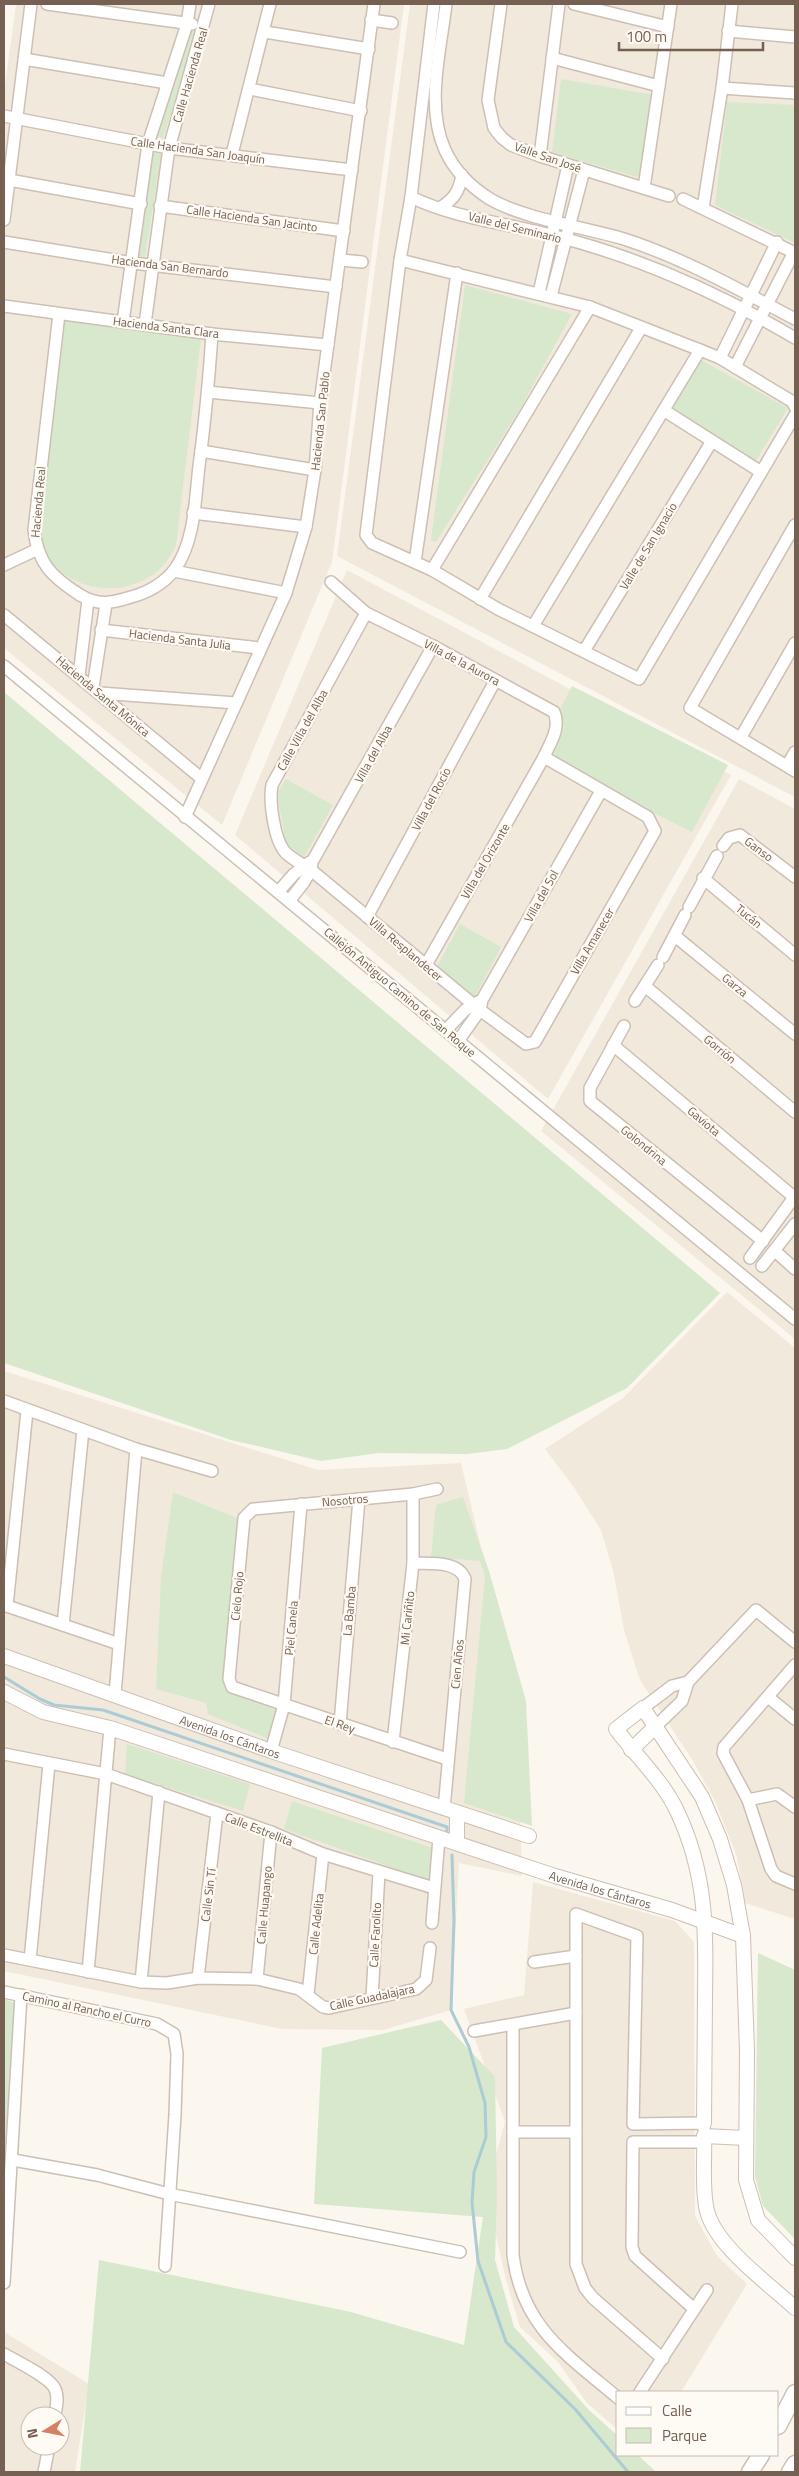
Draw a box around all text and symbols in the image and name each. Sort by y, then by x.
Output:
scale bar [619,20,763,52]
street label: Calle Hacienda Real [167,25,213,125]
text: 100 m [626,25,667,48]
street label: Calle Hacienda San Joaquín [130,131,266,169]
street label: Valle San José [512,137,584,177]
street label: Calle Hacienda San Jacinto [185,199,319,237]
street label: Valle del Seminario [466,206,564,248]
street label: Hacienda San Bernardo [110,249,230,283]
street label: Hacienda Santa Clara [112,311,220,343]
street label: Hacienda San Pablo [305,370,335,472]
street label: Hacienda Real [25,466,51,538]
street label: Valle de San Ignacio [614,499,682,593]
street label: Hacienda Santa Julia [128,623,232,655]
street label: Villa de la Aurora [420,634,504,690]
street label: Hacienda Santa Mónica [52,651,154,741]
street label: Calle Villa del Alba [272,686,332,774]
street label: Villa del Alba [349,721,397,787]
street label: Villa del Rocío [406,764,456,834]
street label: Villa del Orizonte [456,820,514,902]
street label: Ganso [741,832,777,866]
street label: Villa del Sol [519,866,563,926]
street label: Tucán [732,899,766,933]
street label: Villa Amanecer [565,904,619,978]
street label: Villa Resplandecer [365,912,447,986]
street label: Callejón Antiguo Camino de San Roque [320,922,480,1062]
street label: Garza [718,968,752,1002]
street label: Gorrión [700,1030,740,1068]
street label: Gaviota [683,1101,725,1141]
street label: Golondrina [617,1120,671,1170]
street label: Nosotros [321,1488,369,1511]
street label: Cielo Rojo [225,1570,249,1622]
street label: La Bamba [337,1585,361,1637]
street label: Mi Cariñito [395,1590,419,1646]
street label: Piel Canela [279,1600,303,1656]
street label: Cien Años [445,1638,469,1690]
street label: Avenida los Cántaros [177,1710,283,1763]
street label: El Rey [322,1710,358,1738]
street label: Calle Estrellita [222,1807,296,1851]
street label: Calle Huapango [251,1865,277,1945]
street label: Avenida los Cántaros [547,1865,654,1913]
street label: Calle Sin Tí [195,1866,221,1923]
street label: Calle Adelita [303,1892,329,1956]
street label: Calle Farolito [364,1902,386,1968]
street label: Calle Guadalajara [328,1979,416,2015]
street label: Camino al Rancho el Curro [21,1986,153,2032]
legend [616,2391,779,2456]
text: Calle [662,2399,692,2422]
north arrow [20,2406,70,2456]
text: Parque [662,2424,707,2447]
text: N [21,2427,43,2440]

